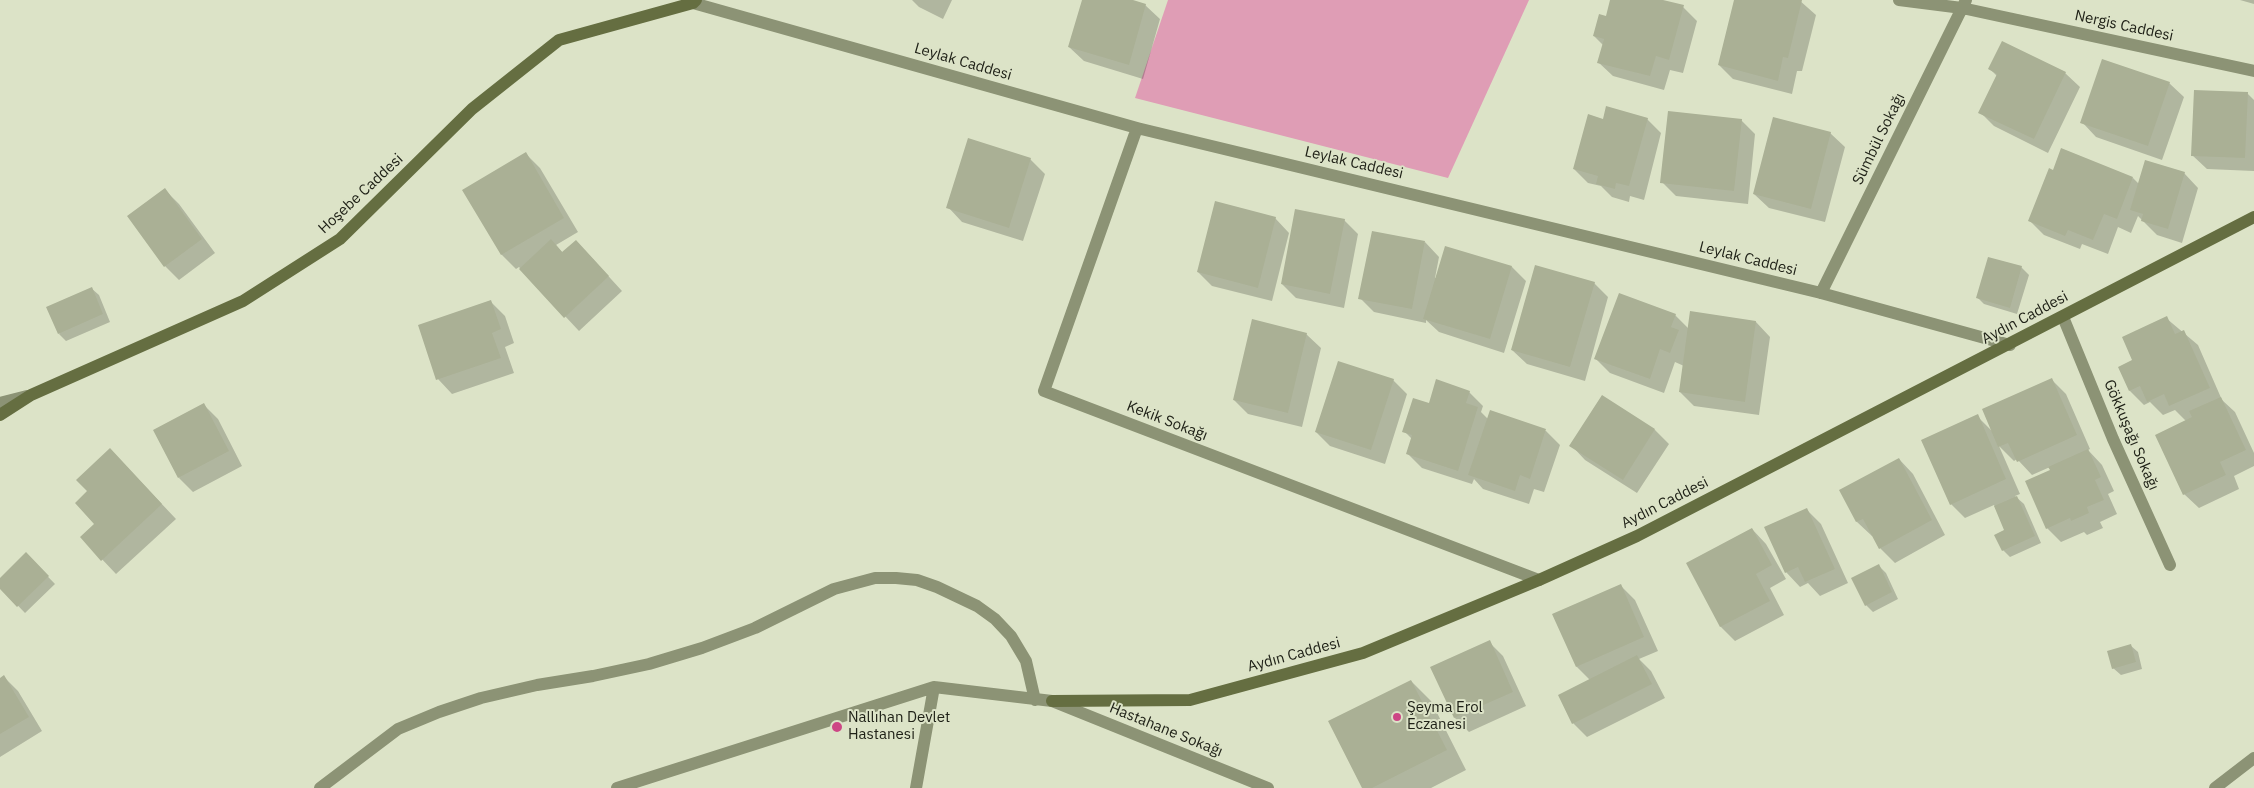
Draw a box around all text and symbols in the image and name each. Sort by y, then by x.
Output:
street label: Nergis Caddesi [2073,7,2175,45]
street label: Leylak Caddesi [912,39,1014,85]
street label: Sümbül Sokağı [1849,90,1909,188]
street label: Leylak Caddesi [1303,143,1405,183]
street label: Hoşebe Caddesi [315,150,407,238]
street label: Leylak Caddesi [1697,238,1799,280]
street label: Aydın Caddesi [1979,288,2071,348]
street label: Gökkuşağı Sokağı [2100,377,2162,493]
street label: Kekik Sokağı [1124,397,1210,445]
street label: Aydın Caddesi [1618,473,1712,533]
street label: Aydın Caddesi [1246,634,1342,676]
street label: Hastahane Sokağı [1107,699,1225,761]
place label: Şeyma Erol Eczanesi [1407,699,1483,734]
place label: Nallıhan Devlet Hastanesi [848,709,950,744]
marker: Şeyma Erol Eczanesi [1391,711,1403,723]
marker: Nallıhan Devlet Hastanesi [830,720,844,734]

